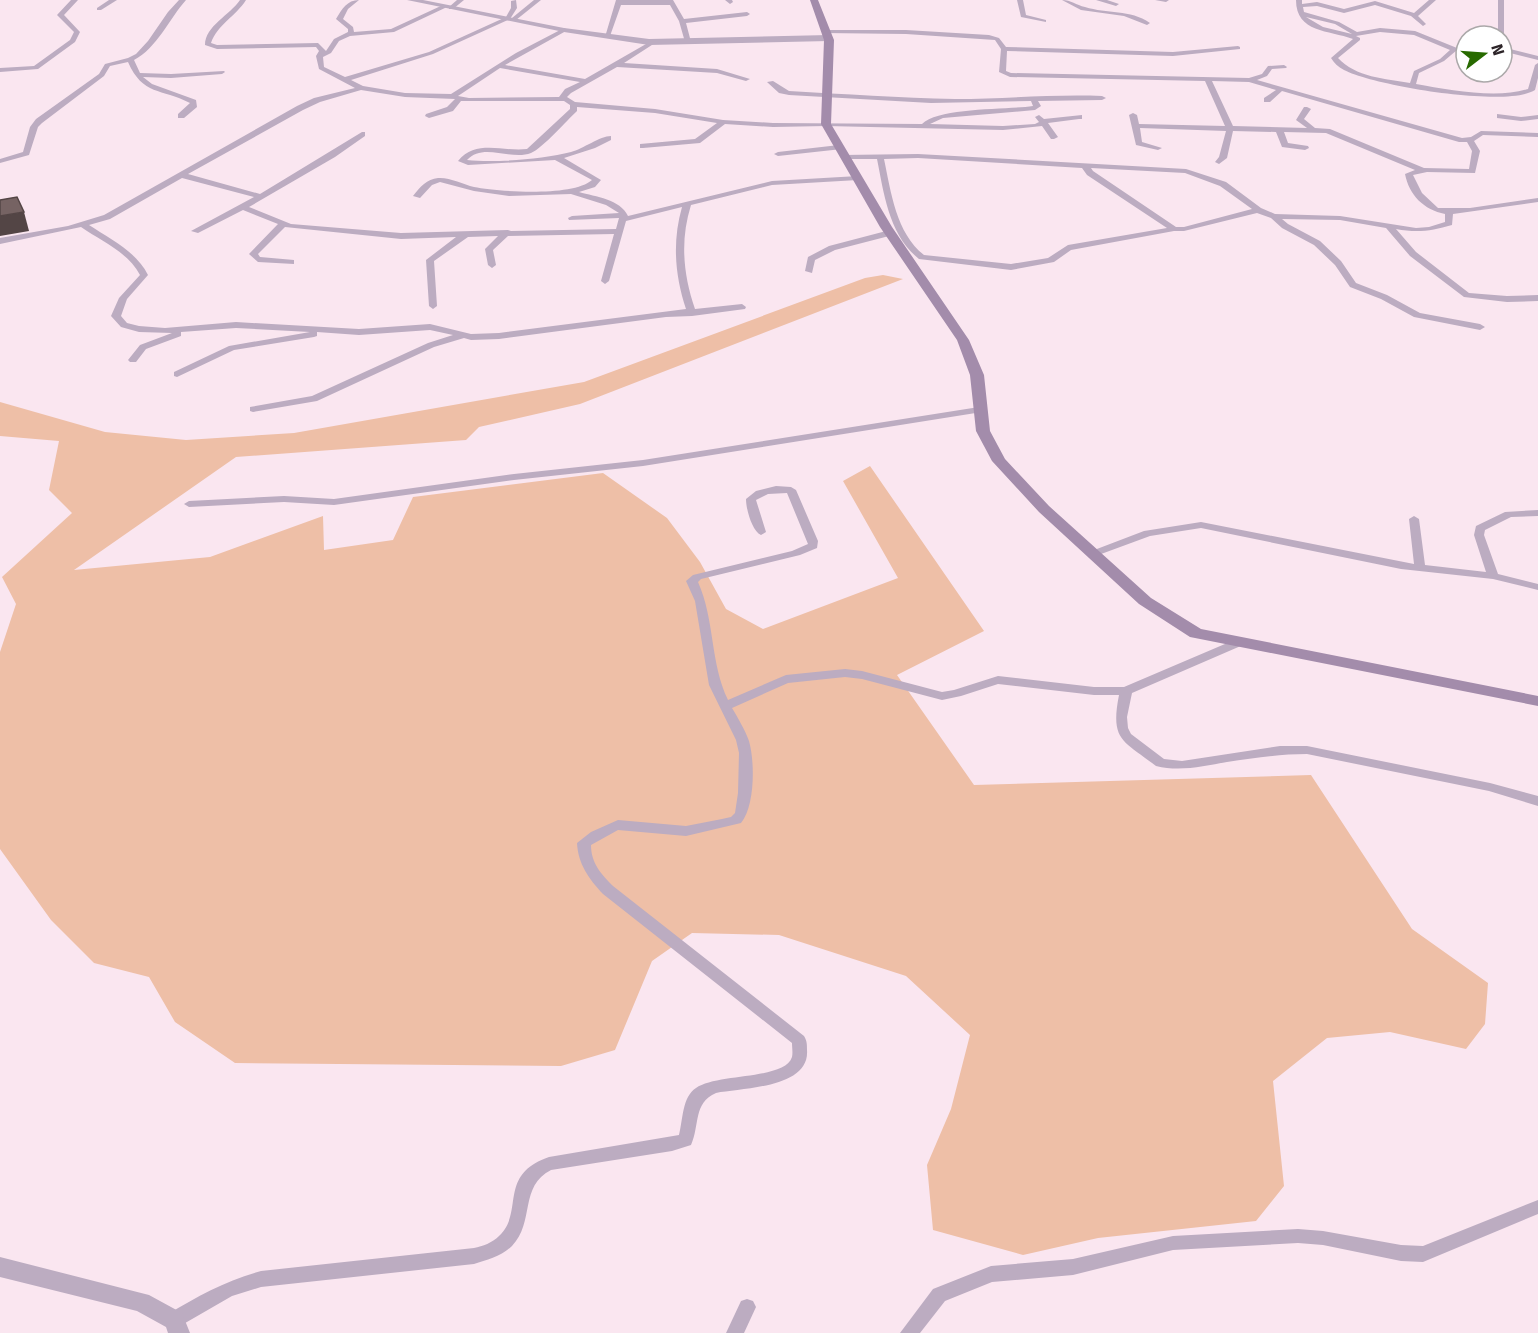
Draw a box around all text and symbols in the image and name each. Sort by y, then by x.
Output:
north arrow [1454,24,1514,84]
text: N [1487,42,1509,58]

